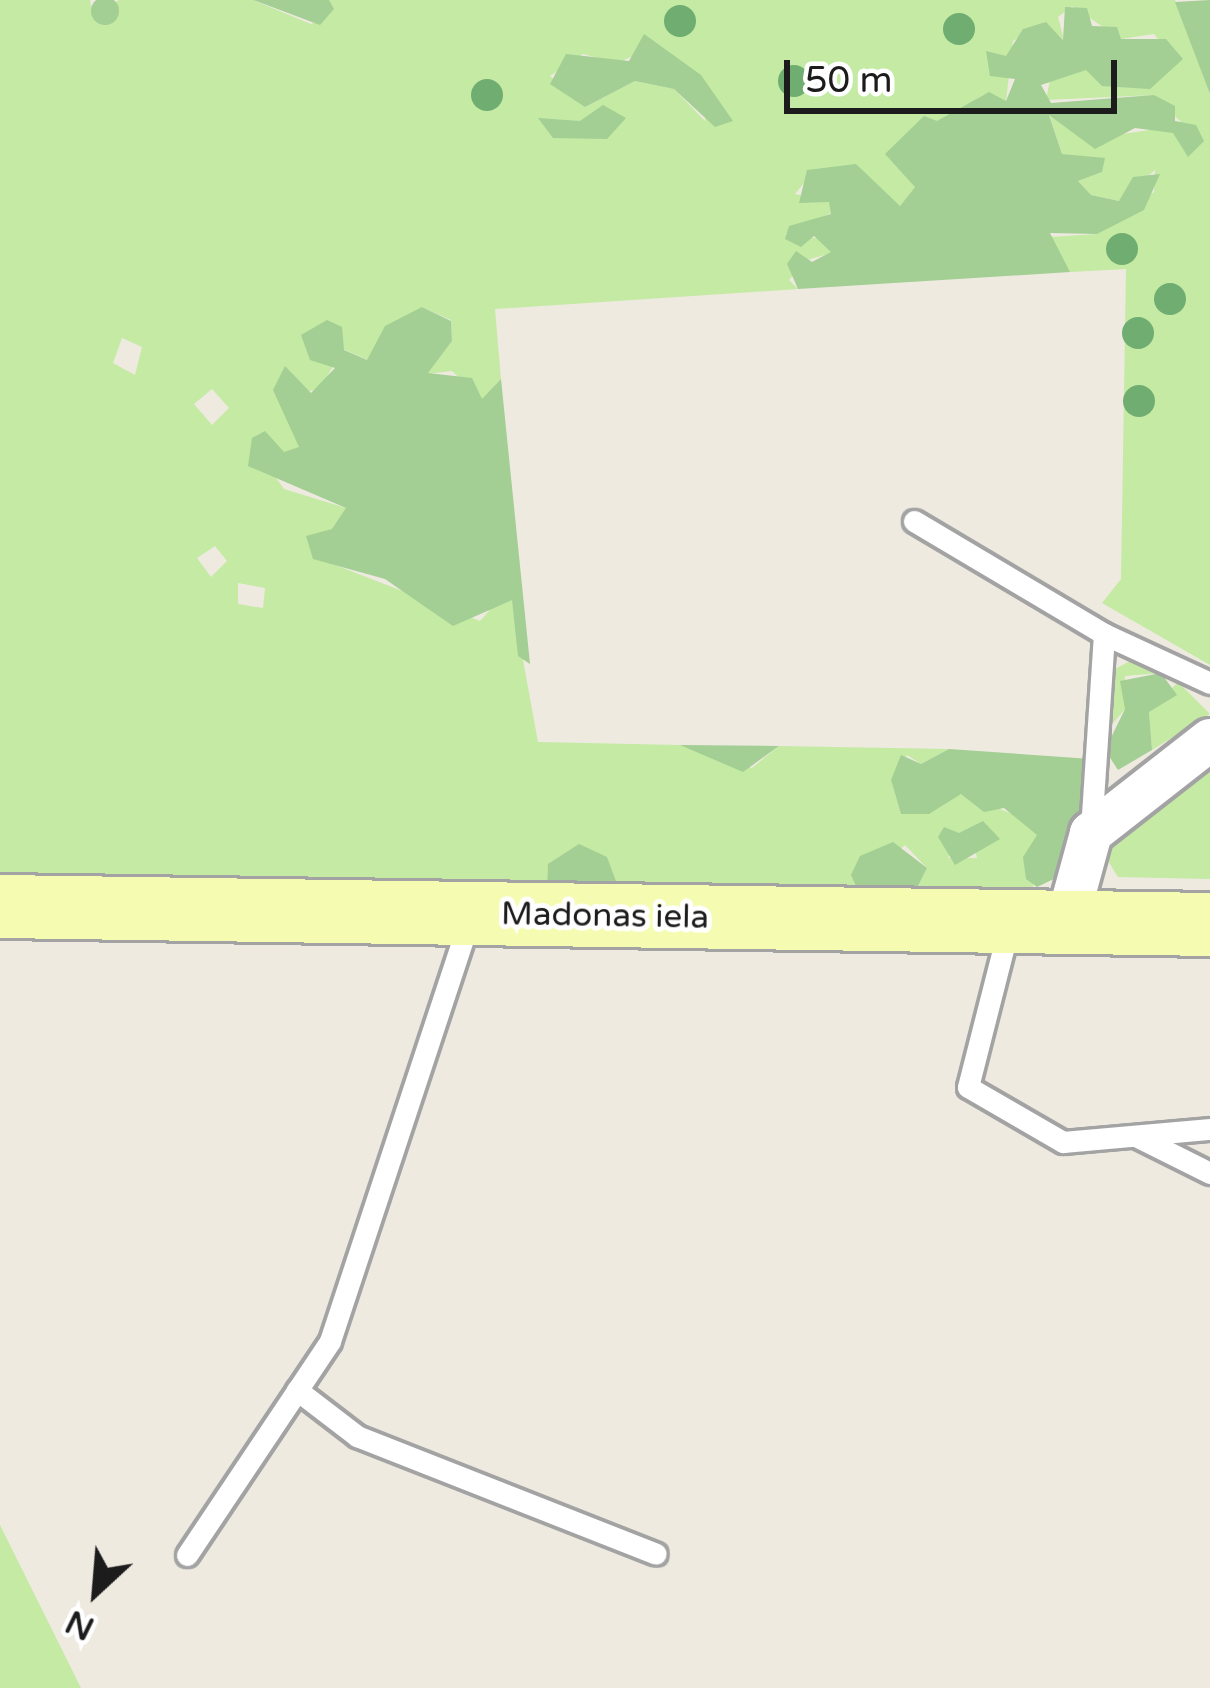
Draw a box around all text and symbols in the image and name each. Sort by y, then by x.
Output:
scale bar [790,36,1123,110]
text: 50 m [805,59,893,102]
street label: Madonas iela [501,894,709,938]
north arrow [36,1532,156,1652]
text: N [60,1601,100,1648]

